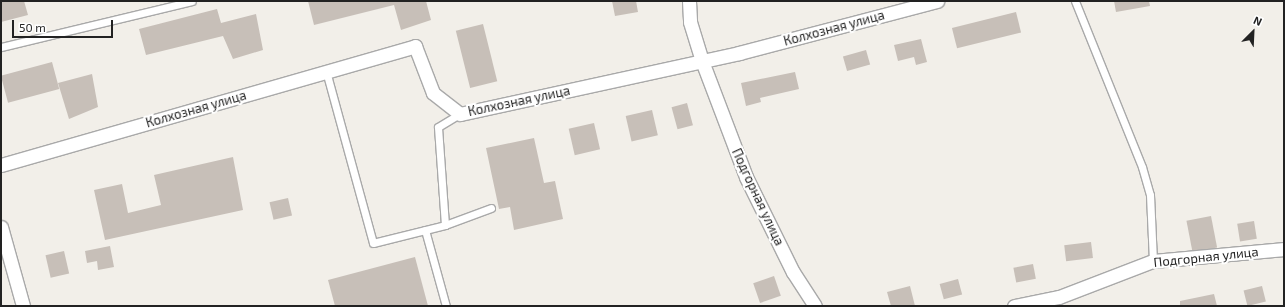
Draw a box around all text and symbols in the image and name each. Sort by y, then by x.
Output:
street label: Колхозная улица [782,7,886,49]
scale bar [14,12,115,38]
north arrow [1233,12,1273,52]
text: N [1252,13,1264,28]
text: 50 m [19,20,46,34]
street label: Колхозная улица [467,83,571,119]
street label: Колхозная улица [144,87,248,131]
street label: Подгорная улица [729,146,787,248]
street label: Подгорная улица [1153,244,1259,270]

